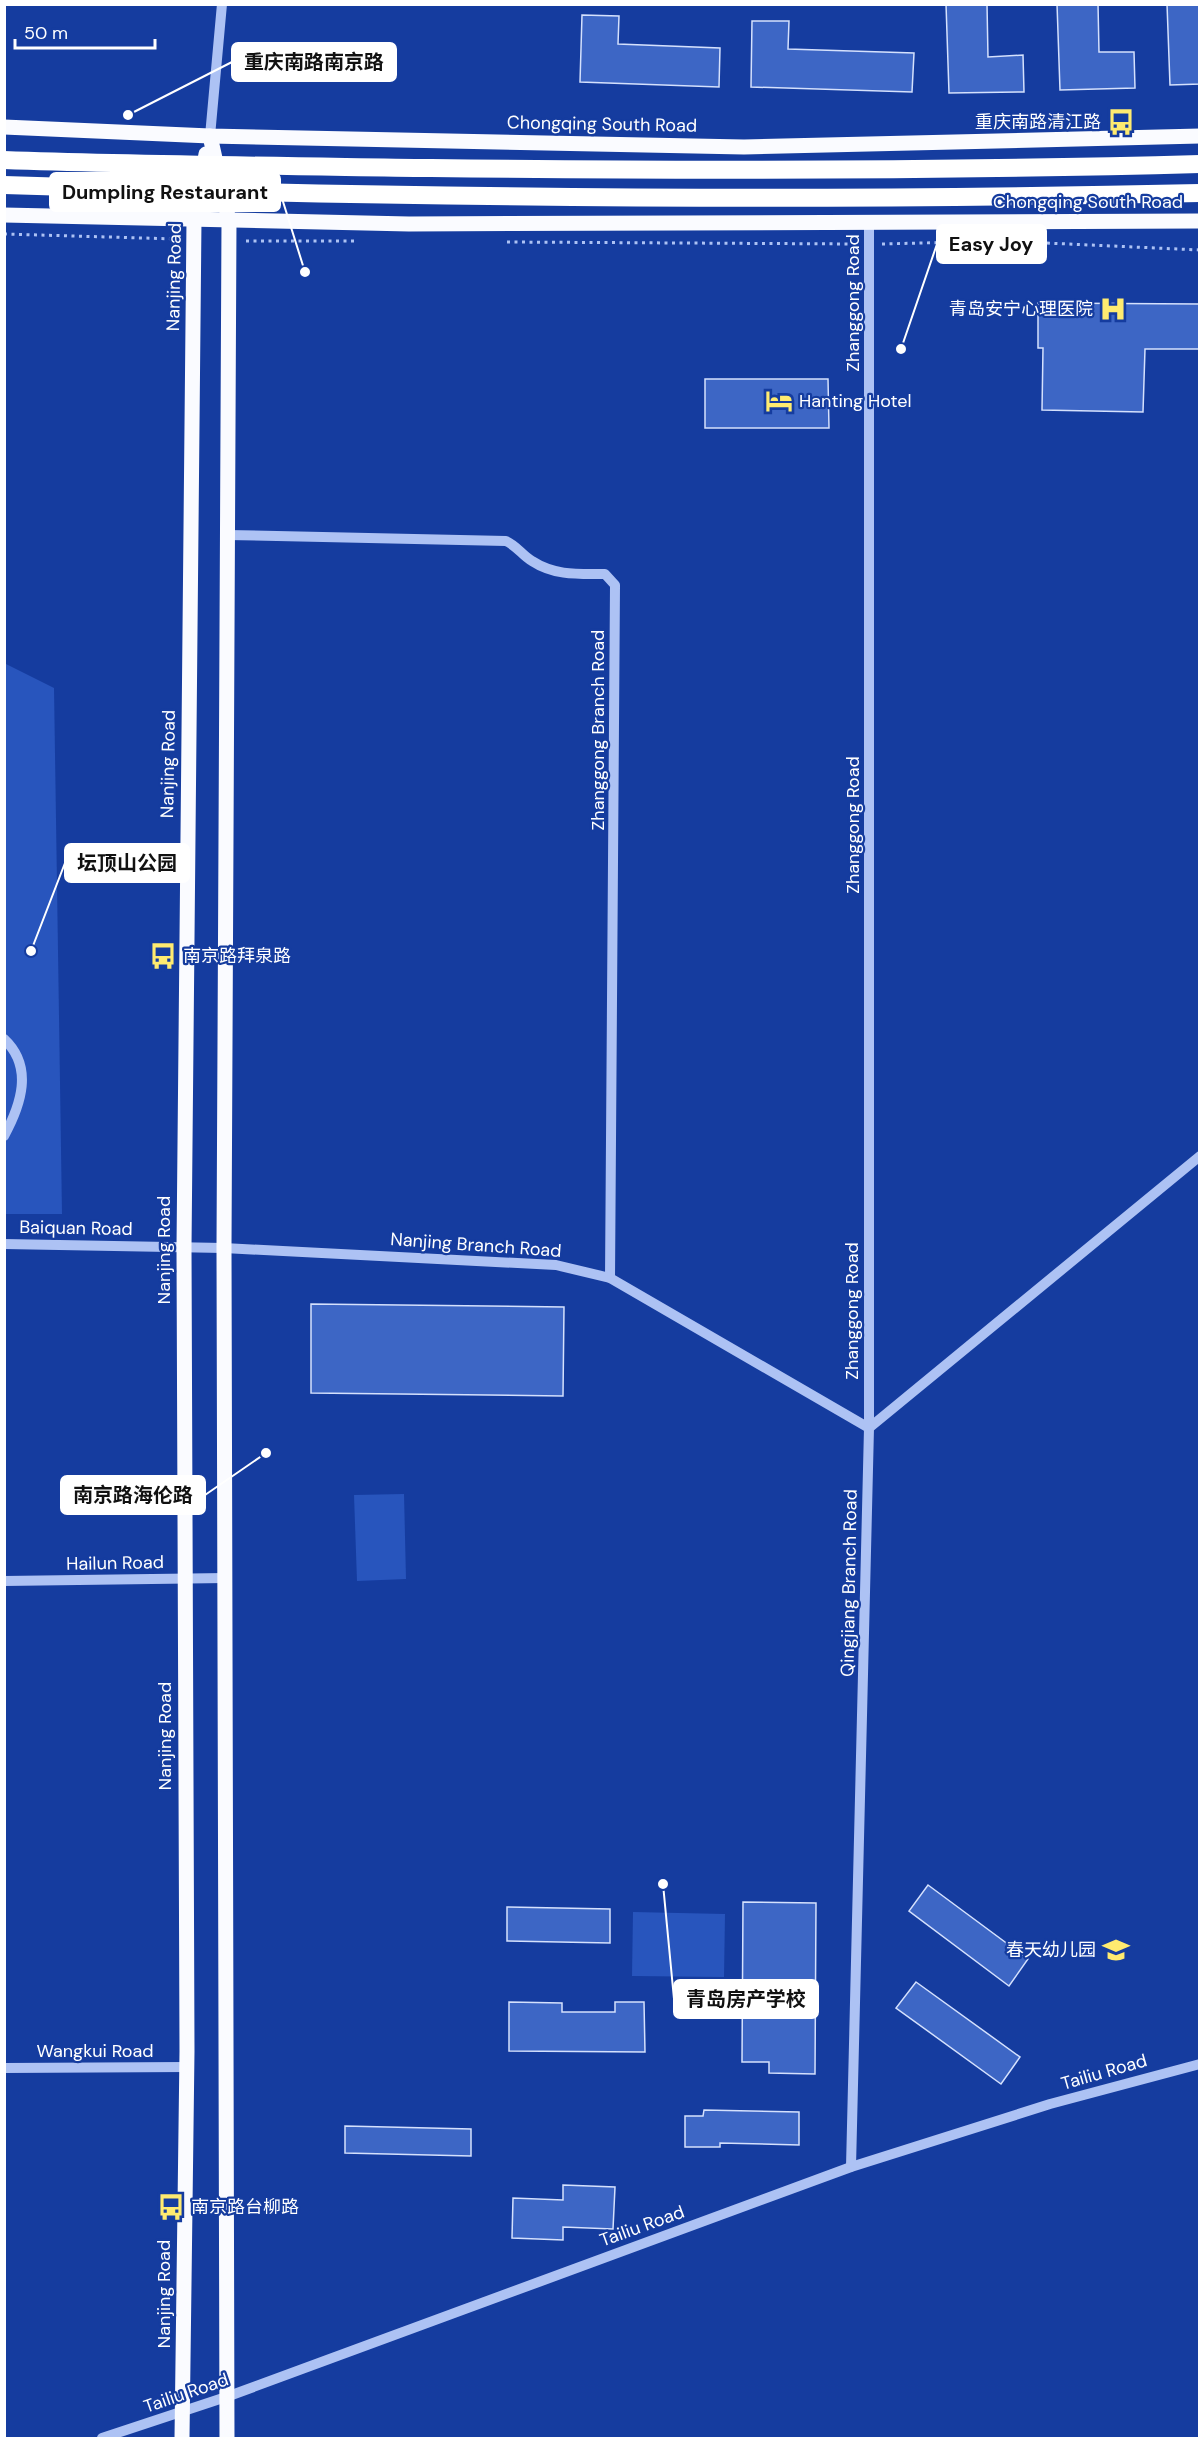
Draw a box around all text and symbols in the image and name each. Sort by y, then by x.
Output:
scale bar [15,12,154,50]
text: 50 m [24,21,68,45]
callout: 重庆南路南京路 [232,43,396,81]
text: 重庆南路南京路 [244,49,384,75]
bus stop icon: 重庆南路清江路 [1106,107,1136,137]
street label: Chongqing South Road [507,110,697,138]
place label: 重庆南路清江路 [975,110,1101,134]
callout: Dumpling Restaurant [50,173,280,211]
text: Dumpling Restaurant [62,179,268,205]
street label: Chongqing South Road [993,190,1183,214]
street label: Nanjing Road [161,223,187,331]
callout: Easy Joy [937,225,1046,263]
text: Easy Joy [949,231,1033,257]
street label: Zhanggong Road [841,234,865,372]
hospital icon: 青岛安宁心理医院 [1098,294,1128,324]
place label: 青岛安宁心理医院 [949,297,1093,321]
hotel icon: Hanting Hotel [764,386,794,416]
place label: Hanting Hotel [799,389,912,413]
street label: Zhanggong Branch Road [586,630,610,830]
street label: Nanjing Road [155,710,181,818]
street label: Zhanggong Road [841,756,865,894]
callout: 坛顶山公园 [65,844,189,882]
text: 坛顶山公园 [77,850,177,876]
bus stop icon: 南京路拜泉路 [148,941,178,971]
place label: 南京路拜泉路 [183,944,291,968]
street label: Nanjing Road [152,1196,176,1304]
street label: Baiquan Road [19,1215,133,1241]
street label: Nanjing Branch Road [390,1227,562,1263]
street label: Zhanggong Road [840,1242,864,1380]
callout: 南京路海伦路 [61,1476,205,1514]
text: 南京路海伦路 [73,1482,193,1508]
street label: Qingjiang Branch Road [835,1489,863,1677]
street label: Hailun Road [66,1550,164,1576]
street label: Nanjing Road [153,1682,177,1790]
school or university icon: 春天幼儿园 [1101,1935,1131,1965]
place label: 春天幼儿园 [1006,1938,1096,1962]
callout: 青岛房产学校 [674,1980,818,2018]
text: 青岛房产学校 [686,1986,806,2012]
street label: Wangkui Road [36,2039,154,2063]
street label: Tailiu Road [1058,2048,1150,2096]
bus stop icon: 南京路台柳路 [156,2192,186,2222]
place label: 南京路台柳路 [191,2195,299,2219]
street label: Tailiu Road [596,2200,688,2252]
street label: Nanjing Road [152,2240,176,2348]
street label: Tailiu Road [140,2367,232,2419]

